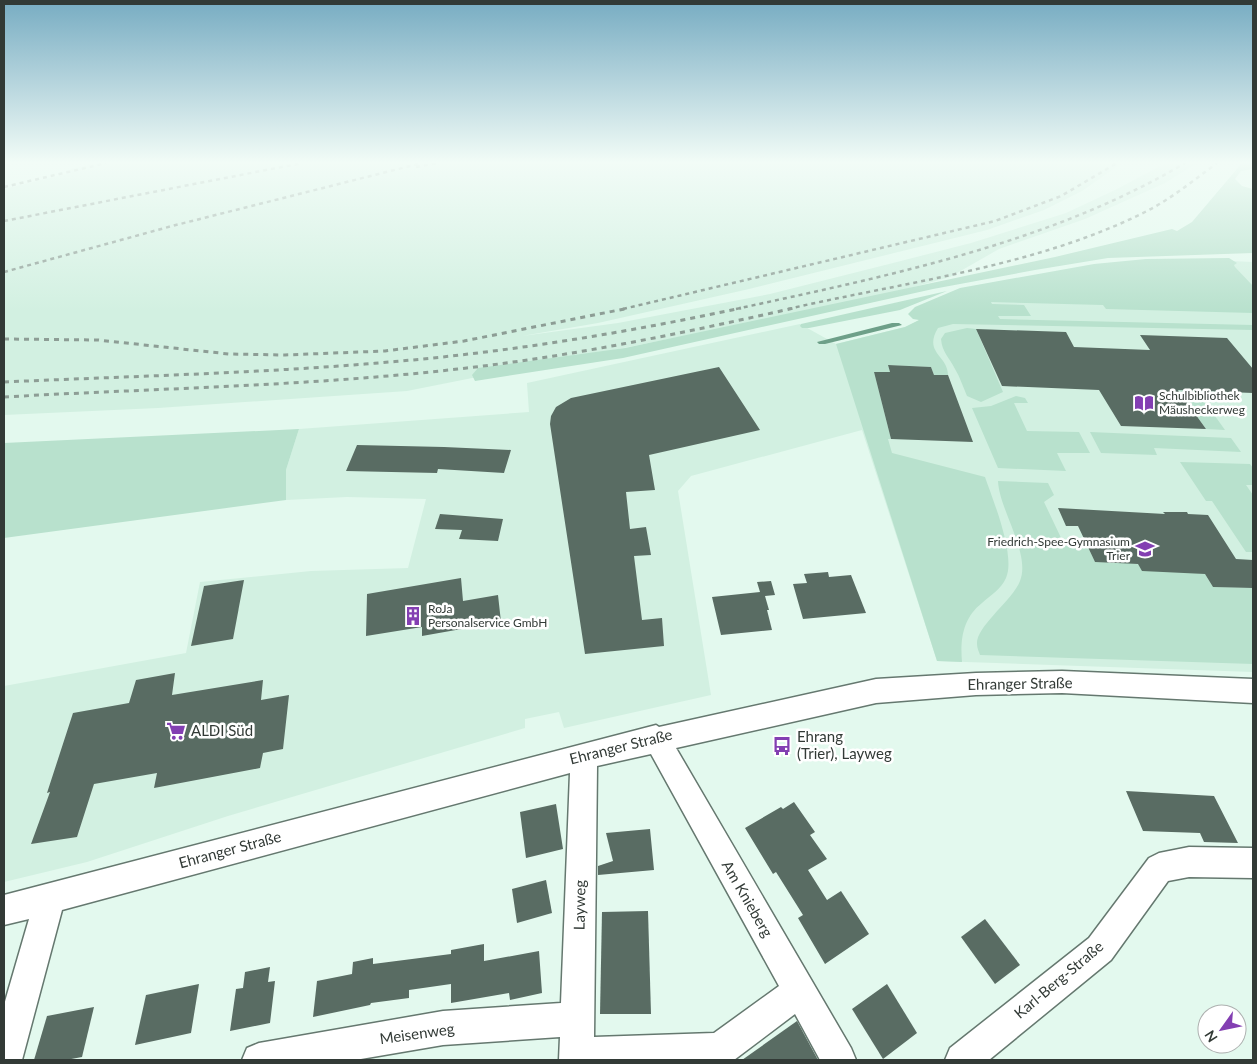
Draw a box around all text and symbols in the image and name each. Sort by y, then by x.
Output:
place label: Schulbibliothek Mäusheckerweg [1159,388,1245,417]
library icon: Schulbibliothek Mäusheckerweg [1133,392,1155,414]
place label: Friedrich-Spee-Gymnasium Trier [987,534,1131,563]
school or university icon: Friedrich-Spee-Gymnasium Trier [1134,538,1156,560]
place label: RoJa Personalservice GmbH [428,601,547,630]
building icon: RoJa Personalservice GmbH [402,605,424,627]
street label: Ehranger Straße [967,673,1073,693]
supermarket icon: ALDI Süd [165,720,187,742]
place label: ALDI Süd [191,721,253,739]
street label: Ehranger Straße [567,725,674,768]
place label: Ehrang (Trier), Layweg [797,727,892,762]
bus stop icon: Ehrang (Trier), Layweg [771,735,793,757]
street label: Ehranger Straße [177,827,283,871]
street label: Am Knieberg [719,857,777,940]
street label: Layweg [570,880,588,930]
street label: Karl-Berg-Straße [1010,937,1107,1022]
north arrow [1197,1004,1247,1054]
street label: Meisenweg [378,1019,456,1047]
text: N [1201,1027,1221,1046]

